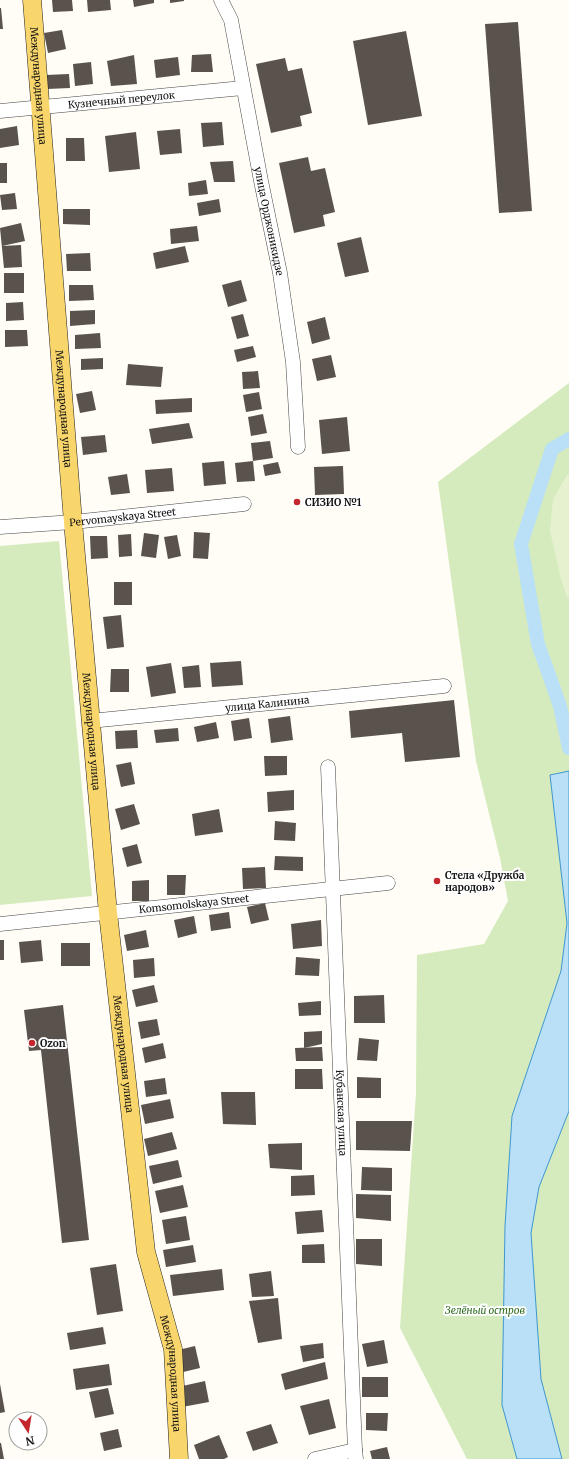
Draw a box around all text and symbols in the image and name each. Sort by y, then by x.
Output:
street label: Международная улица [27,26,49,146]
street label: Кузнечный переулок [67,88,176,112]
street label: улица Орджоникидзе [251,166,286,277]
street label: Международная улица [53,349,75,469]
place label: СИЗИО №1 [305,496,362,509]
marker: СИЗИО №1 [292,497,302,507]
street label: Pervomayskaya Street [69,505,177,529]
street label: Международная улица [80,672,103,792]
street label: улица Калинина [224,693,311,715]
place label: Стела «Дружба народов» [445,869,525,894]
marker: Стела «Дружба народов» [432,876,442,886]
street label: Komsomolskaya Street [138,892,250,916]
street label: Международная улица [110,995,136,1114]
place label: Ozon [40,1037,66,1050]
marker: Ozon [27,1038,37,1048]
street label: Кубанская улица [333,1069,349,1157]
park label: Зелёный остров [445,1304,525,1317]
street label: Международная улица [157,1314,184,1433]
north arrow [8,1411,48,1451]
text: N [24,1433,36,1449]

